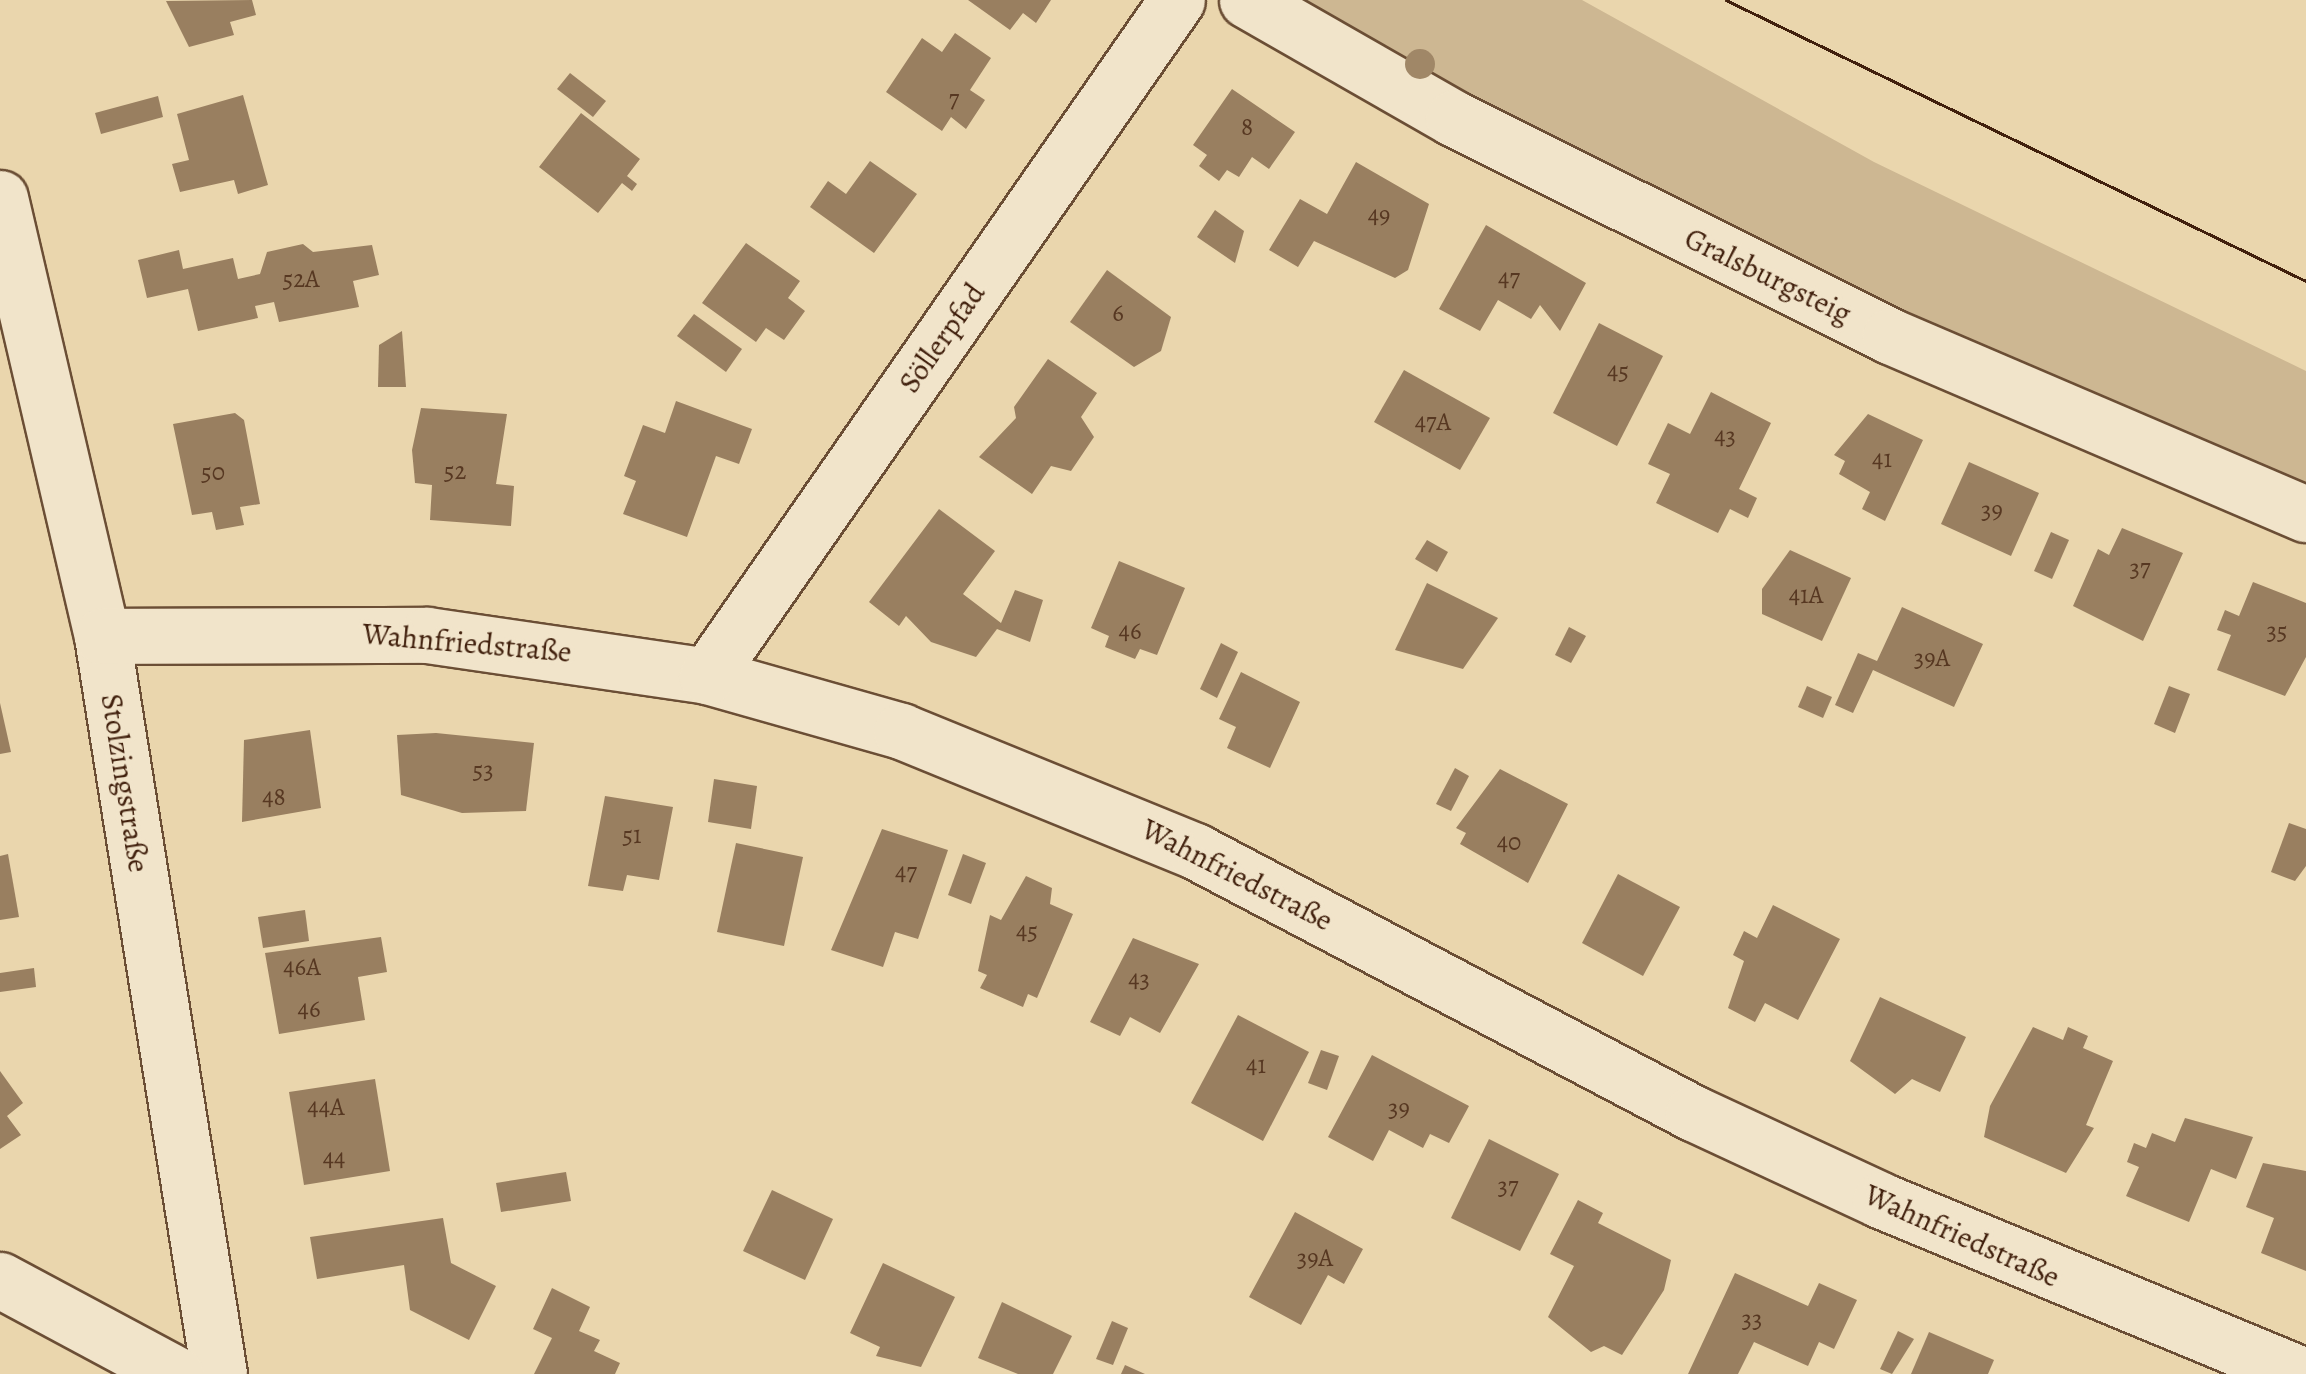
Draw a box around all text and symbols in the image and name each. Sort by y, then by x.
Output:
house number: 7 [949,84,959,114]
house number: 8 [1241,112,1253,142]
house number: 49 [1368,200,1390,230]
street label: Gralsburgsteig [1679,220,1857,332]
house number: 47 [1498,263,1520,293]
house number: 52A [282,264,320,294]
street label: Söllerpfad [891,276,993,400]
house number: 6 [1112,298,1124,328]
house number: 45 [1607,356,1629,386]
house number: 47A [1415,407,1451,437]
house number: 43 [1714,421,1736,451]
house number: 41 [1872,444,1892,474]
house number: 52 [444,456,466,486]
house number: 50 [201,457,225,487]
house number: 39 [1981,495,2003,525]
house number: 37 [2130,553,2150,583]
house number: 41A [1789,580,1823,610]
street label: Wahnfriedstraße [361,616,573,670]
house number: 46 [1119,616,1141,646]
house number: 35 [2266,616,2288,646]
house number: 39A [1914,643,1950,673]
street label: Stolzingstraße [93,691,157,875]
house number: 53 [472,755,494,785]
house number: 48 [262,782,286,812]
street label: Wahnfriedstraße [1135,811,1339,939]
house number: 51 [622,820,642,850]
house number: 40 [1497,827,1521,857]
house number: 47 [895,857,917,887]
house number: 45 [1016,916,1038,946]
house number: 46A [283,952,321,982]
house number: 43 [1128,964,1150,994]
house number: 46 [298,994,320,1024]
house number: 41 [1246,1050,1266,1080]
house number: 44A [307,1092,345,1122]
house number: 39 [1388,1093,1410,1123]
house number: 44 [323,1143,345,1173]
house number: 37 [1498,1171,1518,1201]
street label: Wahnfriedstraße [1859,1177,2065,1295]
house number: 39A [1297,1243,1333,1273]
house number: 33 [1742,1304,1762,1334]

